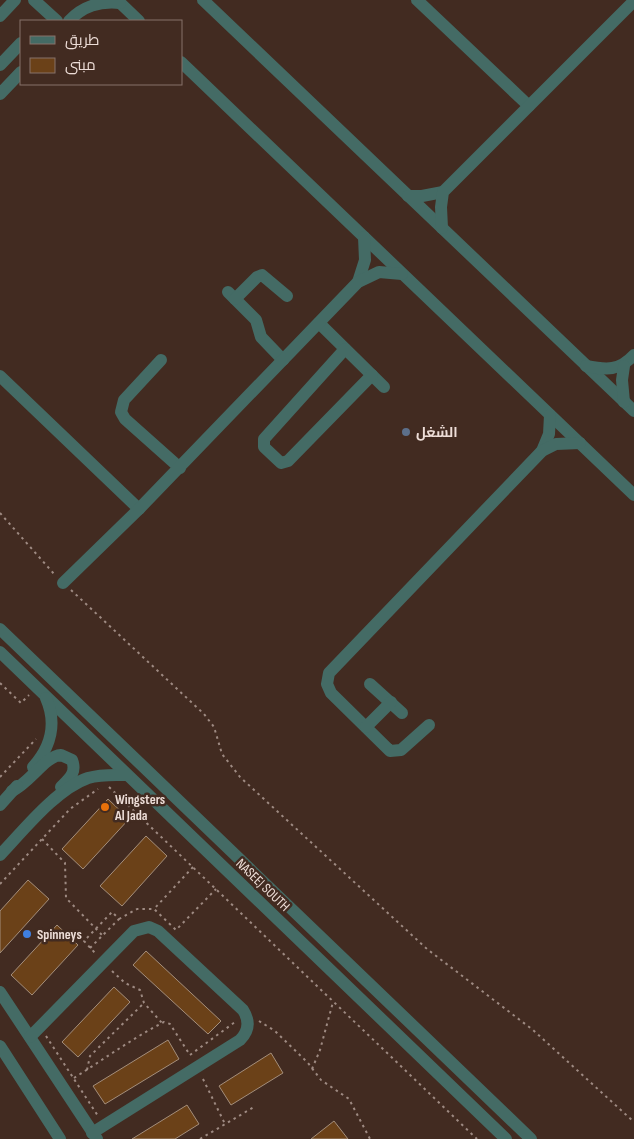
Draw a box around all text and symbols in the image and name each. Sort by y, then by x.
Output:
legend [20,20,182,85]
text: طريق [65,31,99,50]
text: مبنى [65,56,96,75]
place label: الشغل [416,424,458,441]
marker: الشغل [400,426,412,438]
place label: Wingsters Al Jada [114,791,165,824]
marker: Wingsters Al Jada [99,801,111,813]
street label: NASEEJ SOUTH [233,855,293,915]
place label: Spinneys [37,926,82,943]
marker: Spinneys [21,928,33,940]

